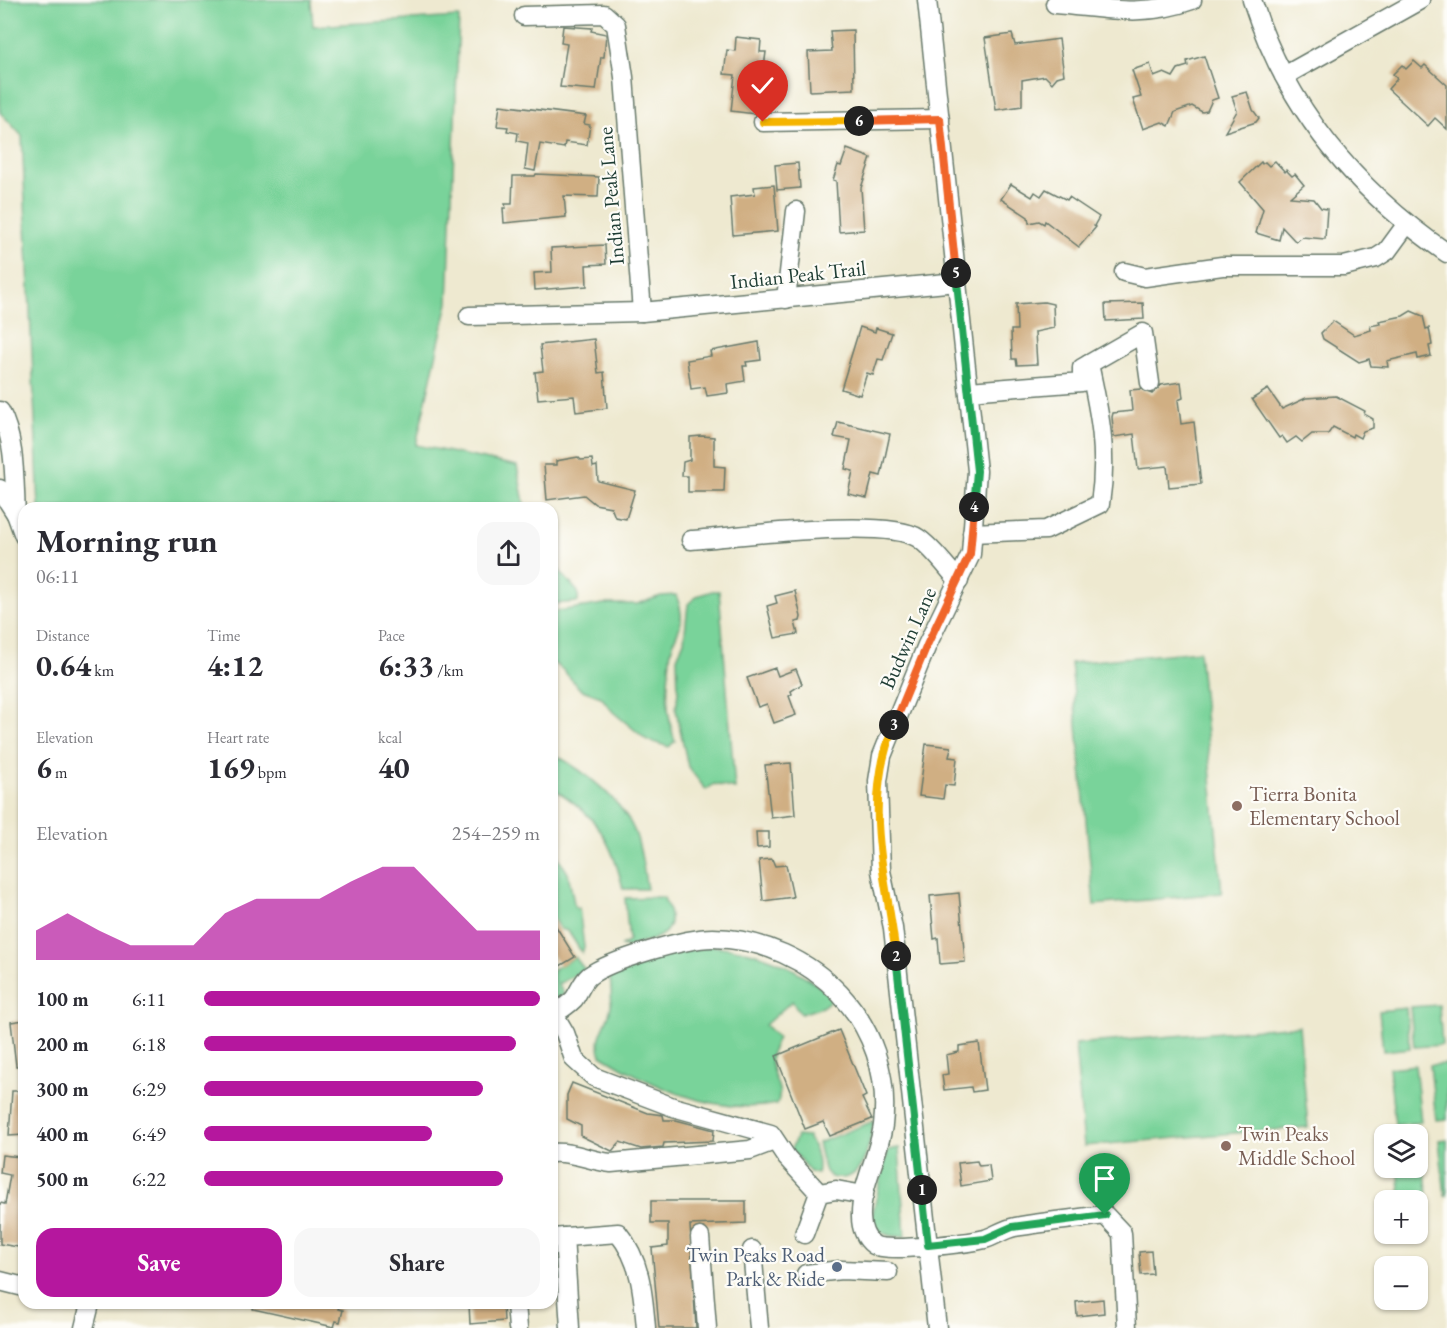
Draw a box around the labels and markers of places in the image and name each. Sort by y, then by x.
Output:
pin [737,60,788,122]
pin: 6 [844,106,874,136]
pin: 5 [941,258,971,288]
pin: 4 [959,492,989,522]
pin: 3 [879,710,909,740]
place label: Tierra Bonita Elementary School [1249,780,1400,831]
marker: Tierra Bonita Elementary School [1230,799,1244,813]
pin: 2 [881,941,911,971]
place label: Twin Peaks Middle School [1238,1120,1355,1171]
marker: Twin Peaks Middle School [1219,1139,1233,1153]
pin [1079,1153,1130,1215]
pin: 1 [907,1175,937,1205]
place label: Twin Peaks Road Park & Ride [686,1241,825,1292]
marker: Twin Peaks Road Park & Ride [830,1260,844,1274]

